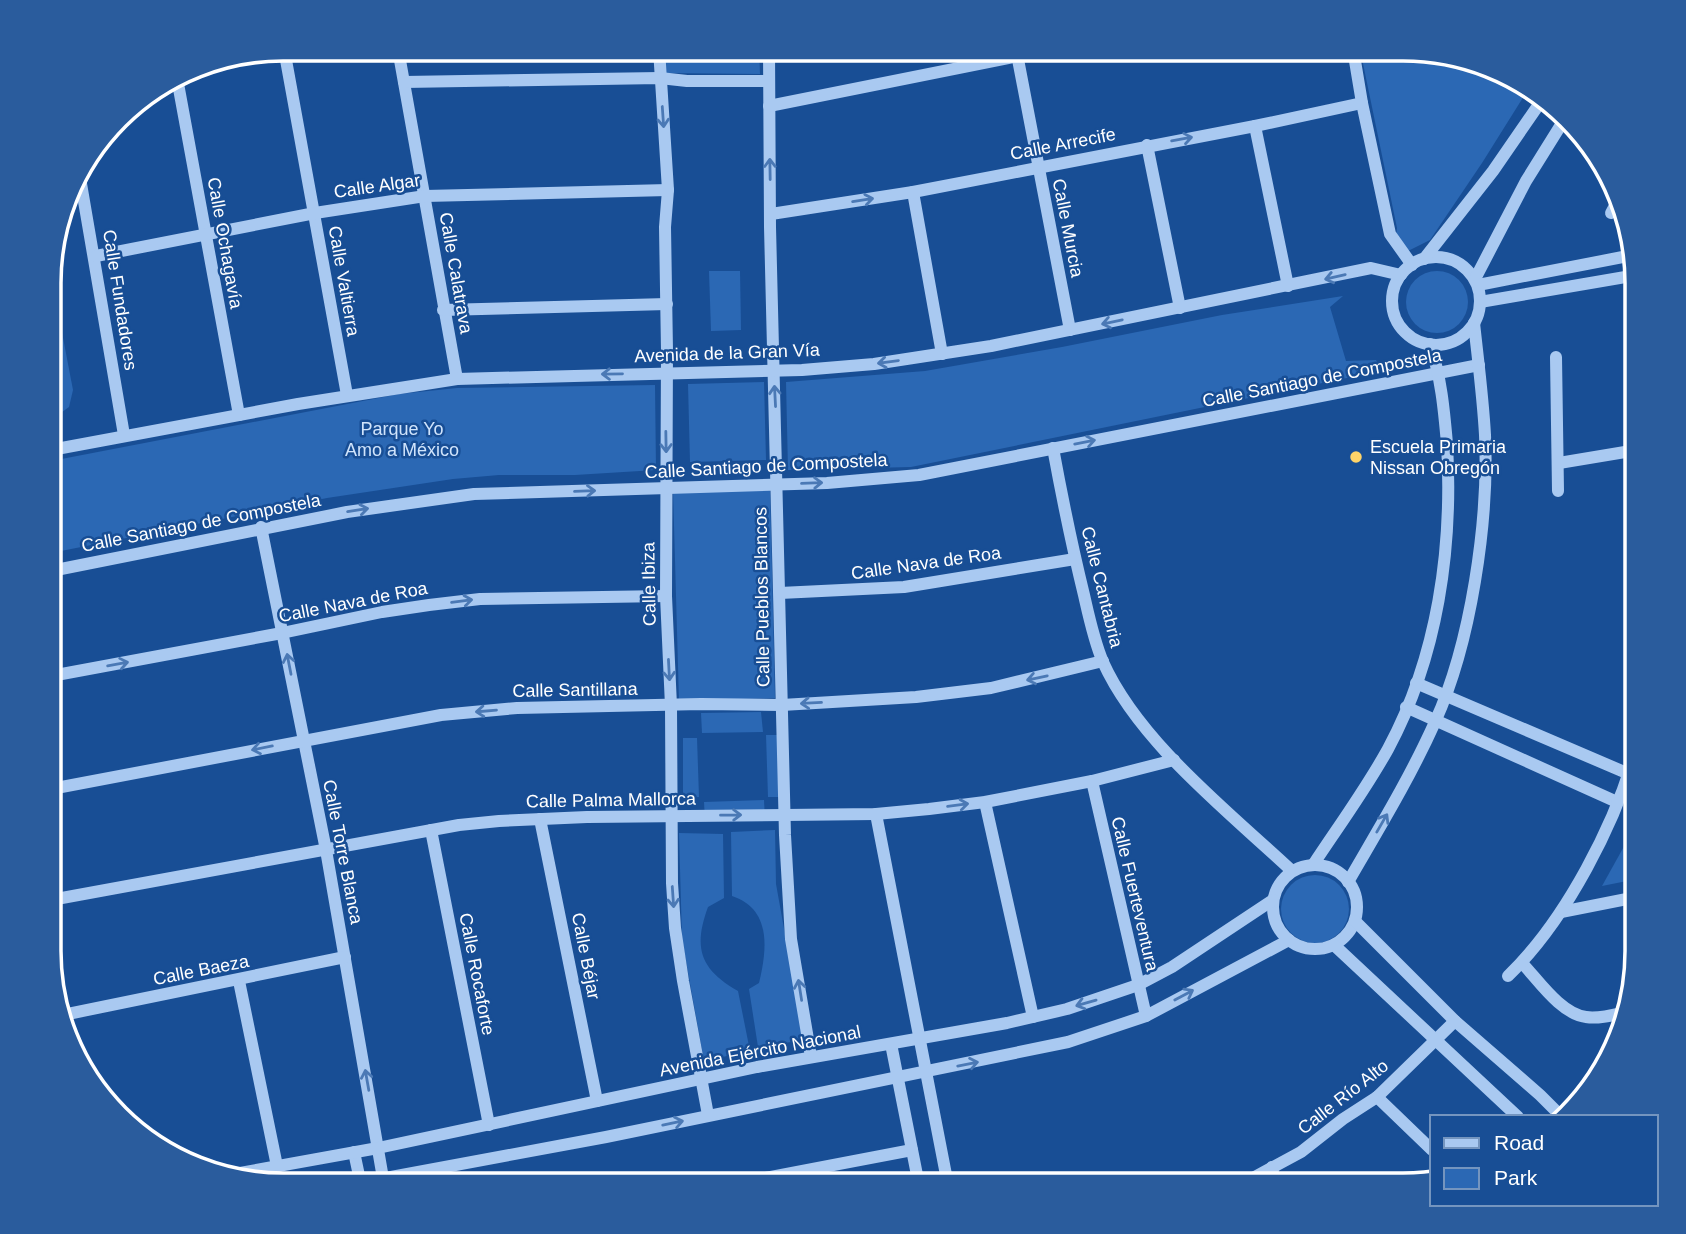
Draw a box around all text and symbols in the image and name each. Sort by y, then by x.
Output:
one-way arrow [657,105,670,128]
street label: Calle Arrecife [1009,124,1117,164]
one-way arrow [1170,132,1193,145]
one-way arrow [763,158,777,181]
street label: Calle Algar [333,170,421,202]
street label: Calle Ochagavía [204,176,247,311]
street label: Calle Murcia [1049,177,1088,280]
one-way arrow [851,193,873,206]
street label: Calle Calatrava [435,211,477,336]
street label: Calle Valtierra [324,224,364,339]
street label: Calle Fundadores [99,228,141,372]
one-way arrow [1324,271,1346,284]
one-way arrow [1101,315,1124,329]
street label: Avenida de la Gran Vía [634,340,821,366]
street label: Calle Santiago de Compostela [1201,345,1444,411]
one-way arrow [877,356,900,369]
one-way arrow [600,367,623,381]
one-way arrow [768,385,781,408]
park label: Parque Yo Amo a México [345,419,459,460]
one-way arrow [659,431,673,454]
one-way arrow [1073,435,1096,448]
place label: Escuela Primaria Nissan Obregón [1370,437,1507,478]
marker: Escuela Primaria Nissan Obregón [1348,449,1364,465]
street label: Calle Santiago de Compostela [644,450,889,482]
one-way arrow [800,477,823,490]
one-way arrow [573,484,596,498]
street label: Calle Santiago de Compostela [80,490,323,556]
one-way arrow [346,503,369,516]
street label: Calle Pueblos Blancos [750,507,774,687]
street label: Calle Cantabria [1077,524,1127,651]
street label: Calle Ibiza [638,541,660,626]
street label: Calle Nava de Roa [850,542,1003,583]
street label: Calle Nava de Roa [277,578,430,626]
one-way arrow [450,594,473,607]
one-way arrow [281,653,295,676]
one-way arrow [106,657,129,670]
one-way arrow [663,658,676,681]
one-way arrow [1026,672,1049,685]
street label: Calle Santillana [512,679,639,701]
one-way arrow [800,697,823,710]
one-way arrow [475,705,498,718]
one-way arrow [251,742,274,756]
street label: Calle Torre Blanca [319,778,367,927]
street label: Calle Palma Mallorca [526,789,697,811]
one-way arrow [946,799,969,812]
one-way arrow [719,808,742,822]
one-way arrow [1375,813,1389,833]
street label: Calle Fuerteventura [1107,815,1163,974]
one-way arrow [667,886,680,908]
street label: Calle Rocaforte [455,911,499,1037]
street label: Calle Béjar [568,911,604,1001]
street label: Calle Baeza [151,951,252,989]
one-way arrow [793,979,806,1002]
one-way arrow [1173,988,1193,1002]
one-way arrow [1075,998,1097,1011]
street label: Avenida Ejército Nacional [658,1022,862,1080]
one-way arrow [956,1056,979,1070]
street label: Calle Río Alto [1294,1056,1392,1138]
one-way arrow [360,1069,373,1092]
one-way arrow [661,1115,684,1129]
legend [1430,1115,1658,1206]
text: Road [1494,1131,1544,1154]
text: Park [1494,1166,1538,1189]

